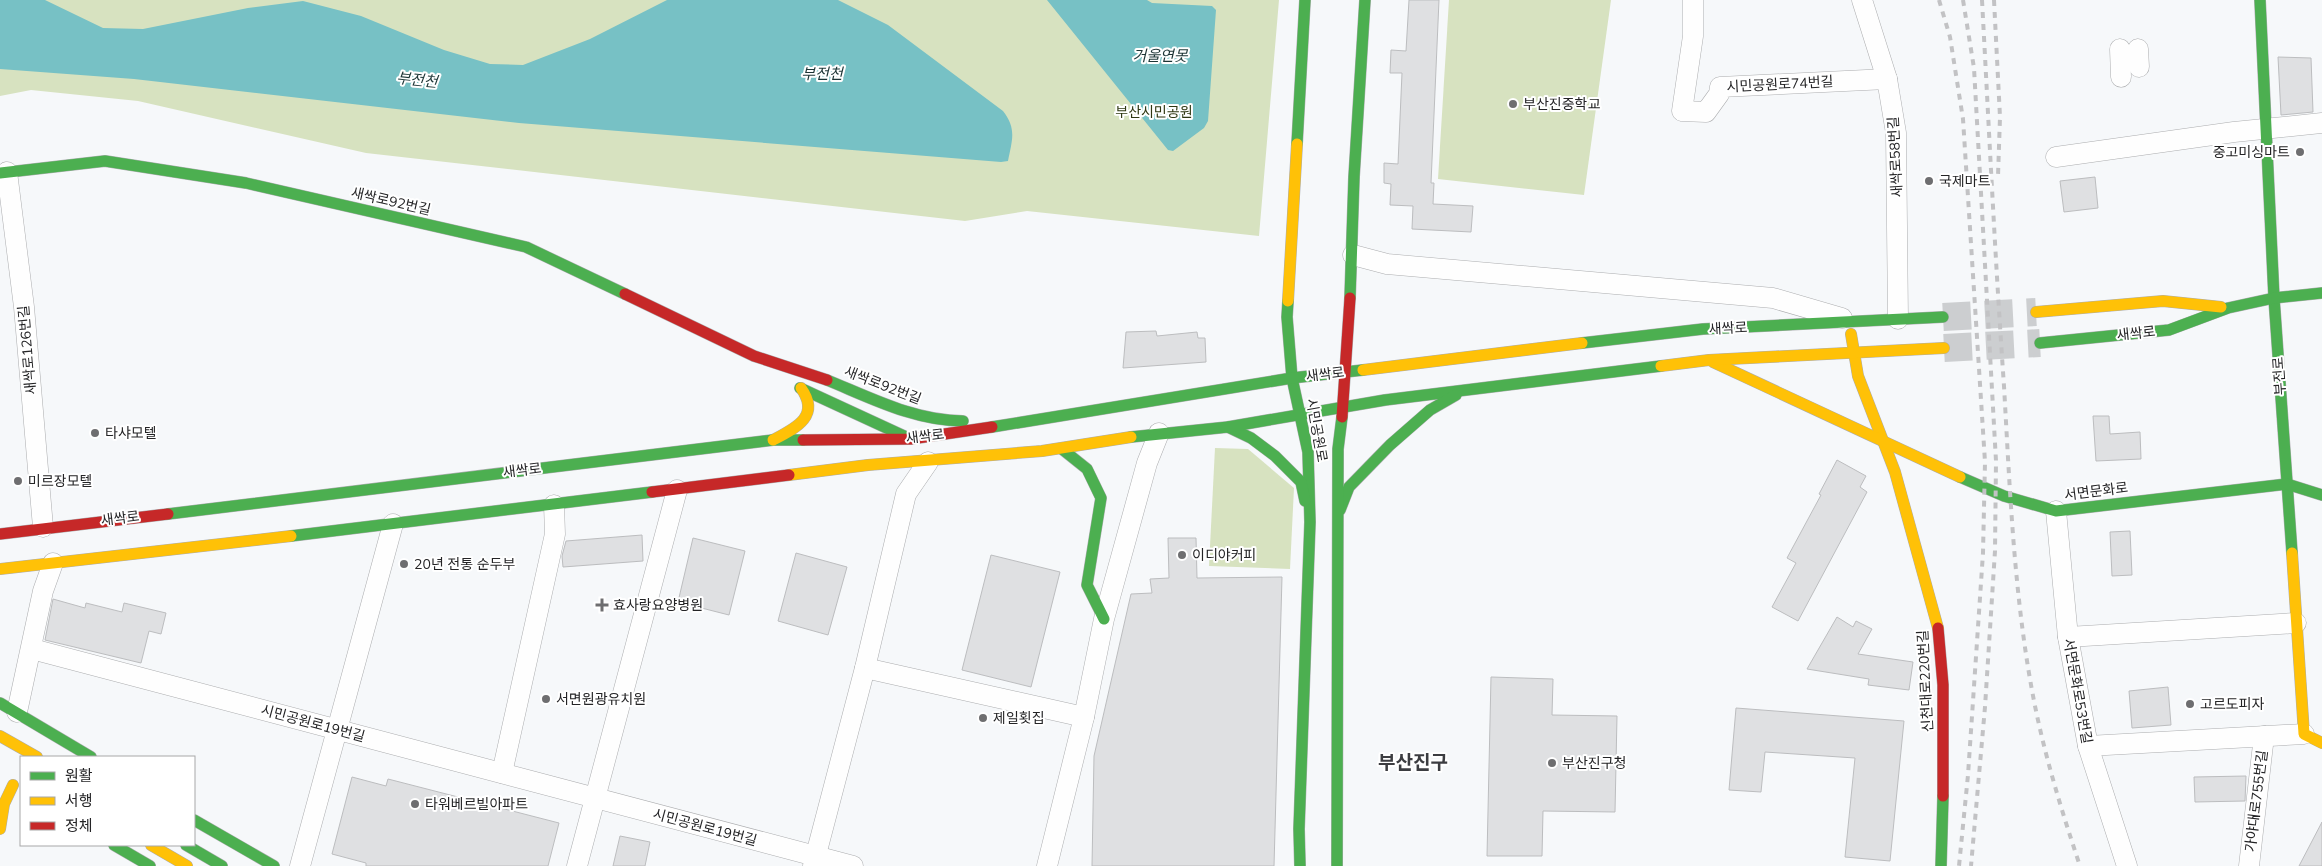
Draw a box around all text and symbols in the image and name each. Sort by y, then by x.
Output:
water label: 거울연못 [1132,46,1189,65]
water label: 부전천 [801,64,845,83]
water label: 부전천 [395,68,441,91]
street label: 시민공원로74번길 [1726,72,1834,96]
place label: 부산진중학교 [1523,95,1600,113]
marker: 부산진중학교 [1507,98,1519,110]
park label: 부산시민공원 [1115,103,1193,121]
street label: 새싹로58번길 [1884,116,1906,198]
place label: 중고미싱마트 [2213,143,2290,161]
marker: 중고미싱마트 [2294,146,2306,158]
place label: 국제마트 [1939,172,1991,190]
marker: 국제마트 [1923,175,1935,187]
street label: 새싹로92번길 [349,183,433,219]
street label: 새싹로126번길 [14,305,40,395]
street label: 새싹로 [1708,318,1748,338]
street label: 새싹로 [2116,322,2156,344]
street label: 부전로 [2269,356,2289,396]
street label: 새싹로92번길 [842,362,924,408]
street label: 새싹로 [1305,363,1345,385]
street label: 시민공원로 [1303,397,1331,463]
place label: 타샤모텔 [105,424,157,442]
street label: 새싹로 [905,425,945,447]
marker: 타샤모텔 [89,427,101,439]
street label: 새싹로 [502,459,542,481]
place label: 미르장모텔 [28,472,92,490]
marker: 미르장모텔 [12,475,24,487]
street label: 서면문화로 [2063,478,2129,504]
street label: 새싹로 [100,507,140,529]
place label: 이디야커피 [1192,546,1256,564]
marker: 이디야커피 [1176,549,1188,561]
place label: 20년 전통 순두부 [414,555,516,573]
marker: 20년 전통 순두부 [398,558,410,570]
place label: 효사랑요양병원 [613,596,703,614]
marker: 효사랑요양병원 [595,598,609,612]
street label: 신천대로220번길 [1913,629,1937,733]
street label: 서면문화로53번길 [2060,637,2096,745]
place label: 서면원광유치원 [556,690,646,708]
marker: 서면원광유치원 [540,693,552,705]
place label: 고르도피자 [2200,695,2265,713]
marker: 고르도피자 [2184,698,2196,710]
street label: 시민공원로19번길 [259,700,367,746]
place label: 제일횟집 [993,709,1045,727]
marker: 제일횟집 [977,712,989,724]
street label: 가야대로755번길 [2241,749,2271,853]
district label: 부산진구 [1378,750,1448,774]
place label: 부산진구청 [1562,754,1626,772]
legend [20,756,195,846]
marker: 부산진구청 [1546,757,1558,769]
text: 원활 [65,766,93,785]
text: 서행 [65,791,93,810]
place label: 타워베르빌아파트 [425,795,528,813]
marker: 타워베르빌아파트 [409,798,421,810]
street label: 시민공원로19번길 [651,804,759,850]
text: 정체 [65,816,93,835]

